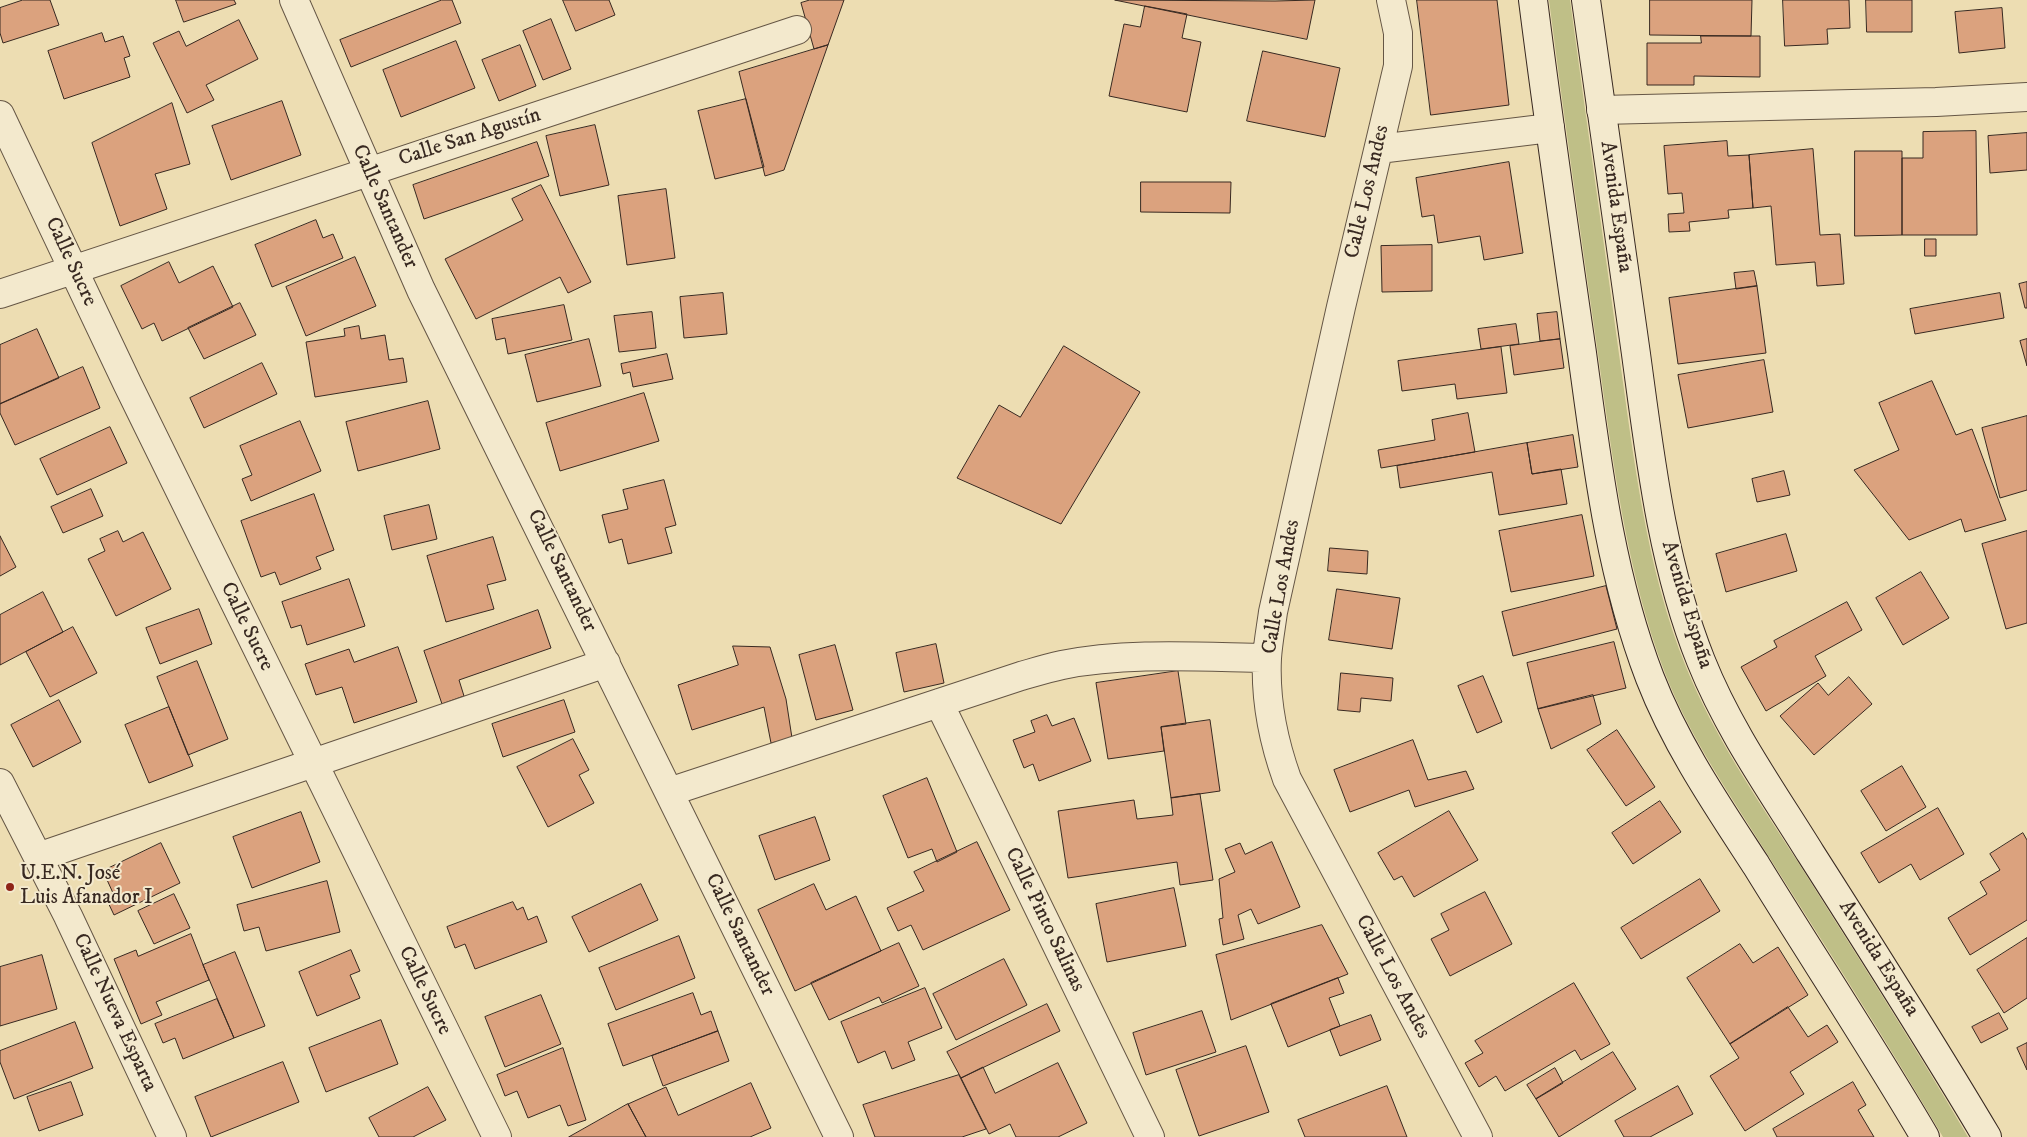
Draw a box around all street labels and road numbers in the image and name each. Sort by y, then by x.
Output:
street label: Calle San Agustín [396,103,544,173]
street label: Calle Los Andes [1340,123,1396,261]
street label: Avenida España [1593,140,1637,274]
street label: Calle Santander [345,141,423,273]
street label: Calle Sucre [38,213,102,311]
street label: Calle Santander [521,506,601,636]
street label: Calle Los Andes [1258,518,1306,656]
street label: Avenida España [1655,538,1717,672]
street label: Calle Sucre [214,579,278,675]
street label: Calle Pinto Salinas [998,844,1090,996]
street label: Calle Santander [699,870,779,1000]
street label: Avenida España [1832,896,1924,1022]
street label: Calle Los Andes [1349,911,1435,1043]
street label: Calle Nueva Esparta [66,930,162,1096]
street label: Calle Sucre [392,943,456,1039]

